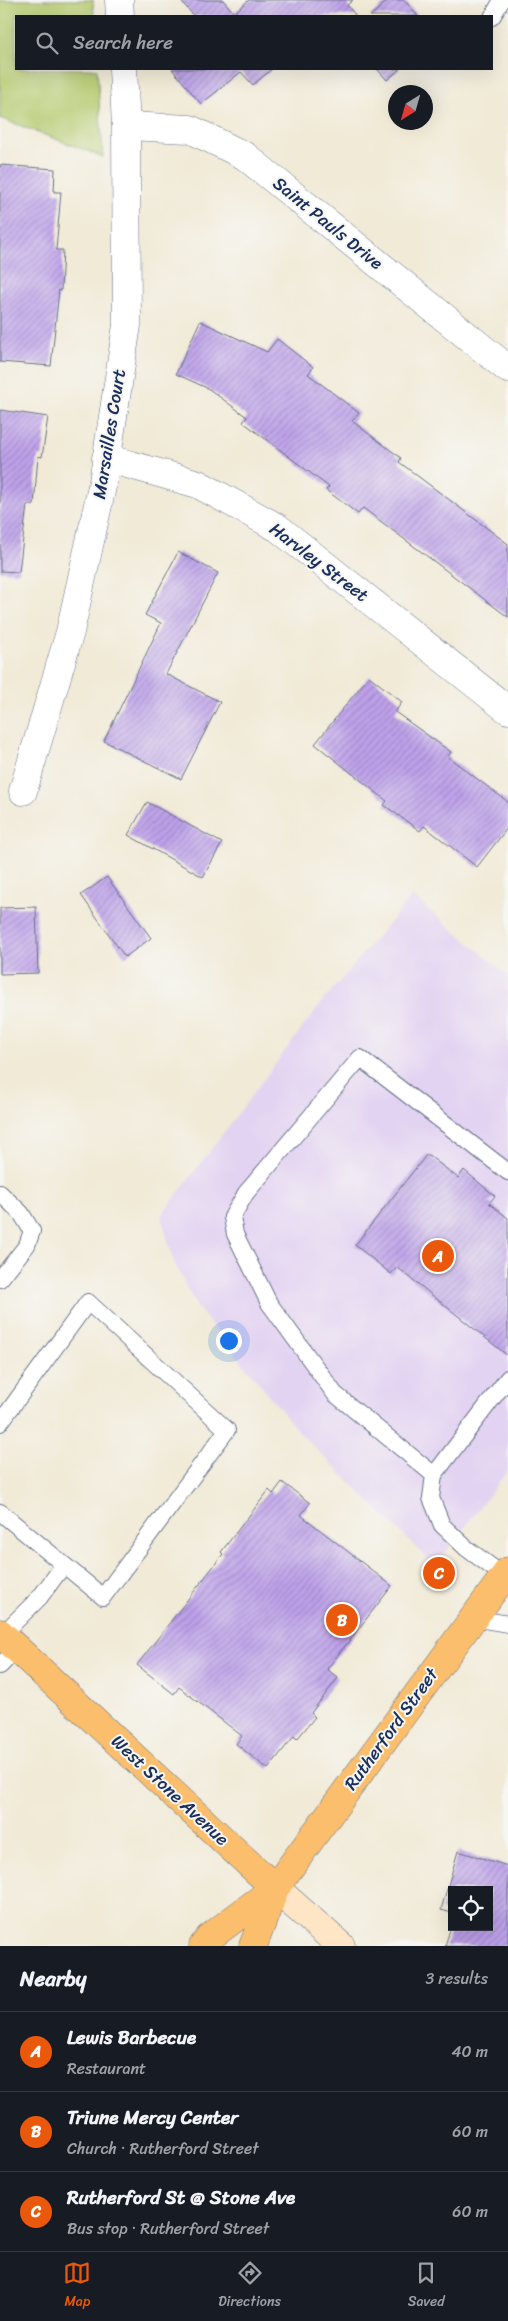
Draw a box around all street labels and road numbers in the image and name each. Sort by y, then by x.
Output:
street label: Saint Pauls Drive [265,168,391,278]
street label: Marsailles Court [83,367,135,501]
street label: Harvley Street [262,514,376,610]
street label: Rutherford Street [335,1660,447,1797]
street label: West Stone Avenue [103,1726,237,1854]

